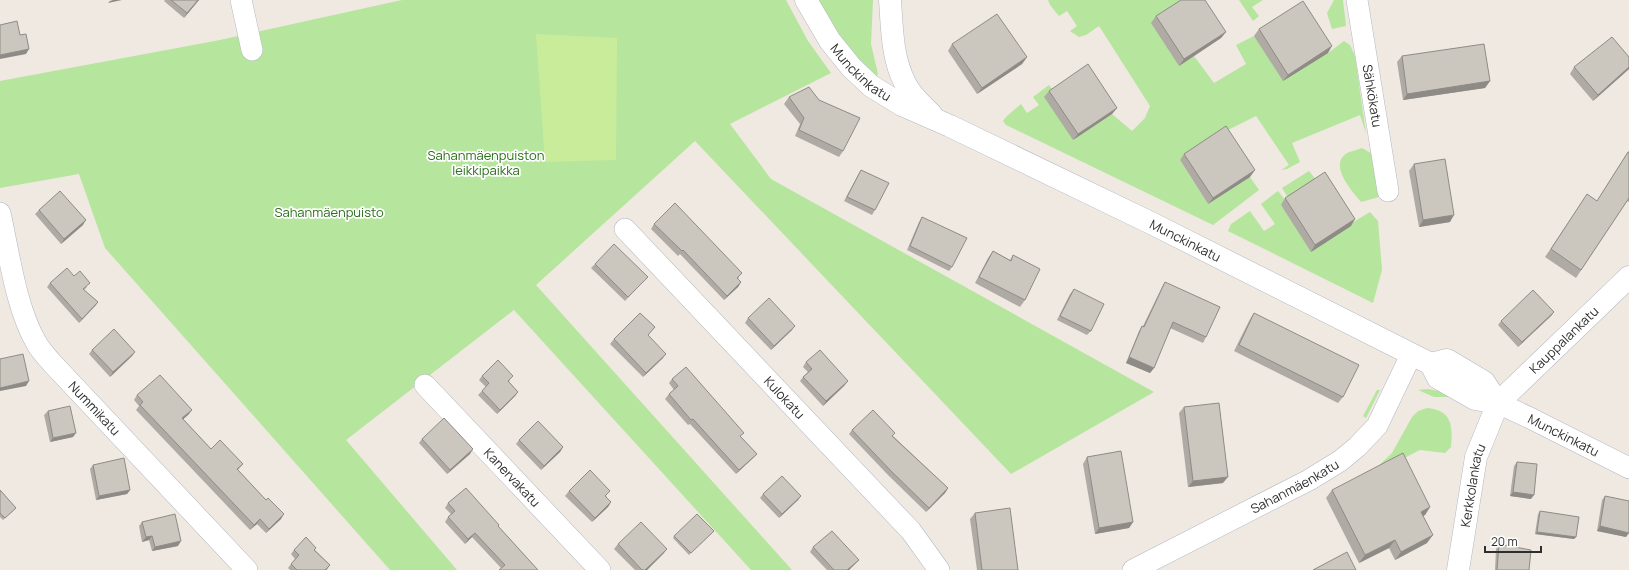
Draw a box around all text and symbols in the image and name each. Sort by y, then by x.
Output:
street label: Munckinkatu [827,40,895,105]
street label: Sähkökatu [1359,63,1387,129]
park label: Sahanmäenpuiston leikkipaikka [428,146,544,179]
park label: Sahanmäenpuisto [274,203,384,221]
street label: Munckinkatu [1147,215,1224,266]
street label: Kauppalankatu [1525,302,1602,377]
street label: Kulokatu [760,372,809,423]
street label: Nummikatu [65,377,125,439]
street label: Munckinkatu [1525,409,1602,460]
street label: Kerkkolankatu [1456,441,1490,528]
street label: Kanervakatu [480,444,545,511]
street label: Sahanmäenkatu [1247,455,1342,517]
scale bar [1485,528,1541,554]
text: 20 m [1491,533,1518,550]

